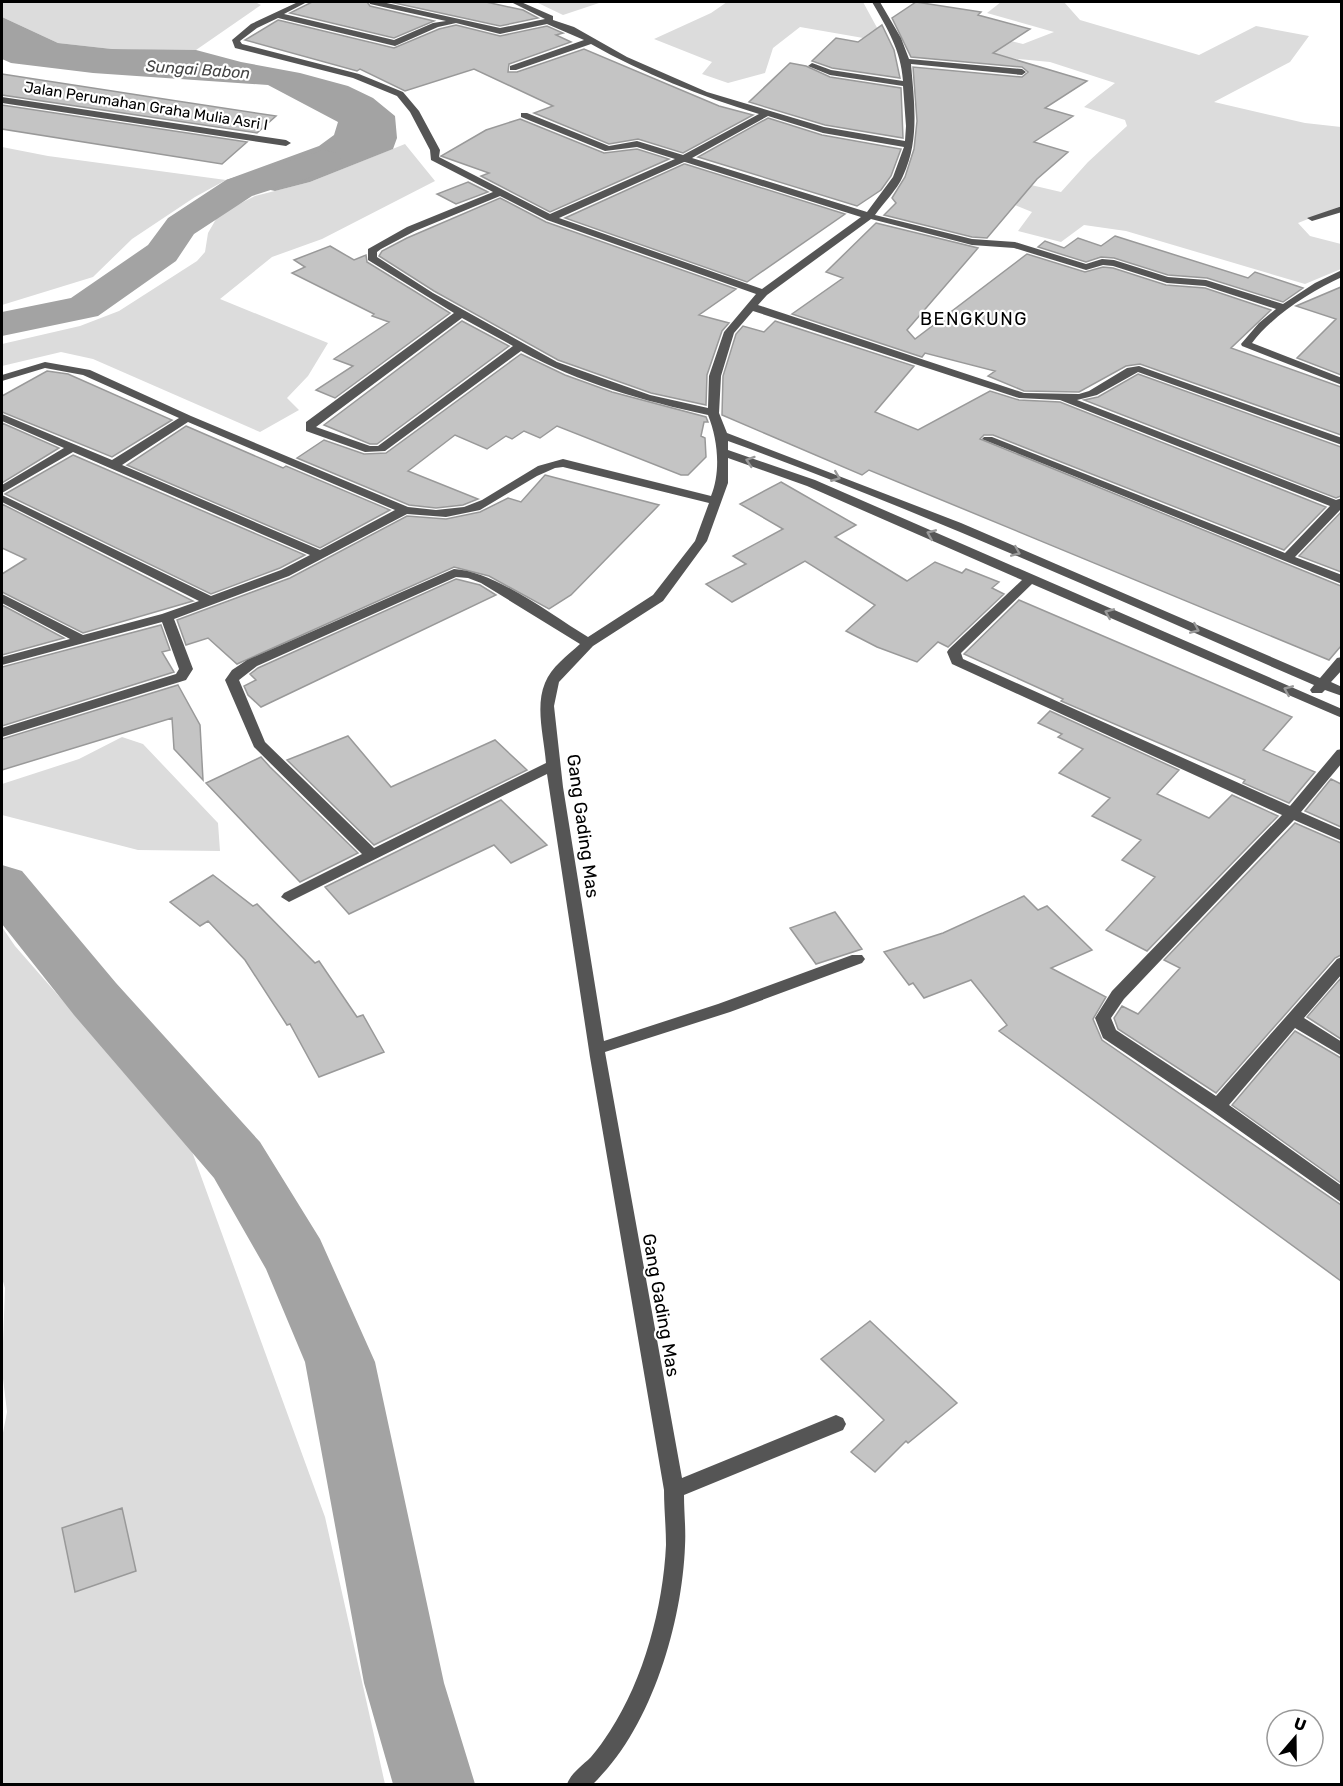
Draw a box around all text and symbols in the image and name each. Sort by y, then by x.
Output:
water label: Sungai Babon [145,56,251,83]
street label: Jalan Perumahan Graha Mulia Asri I [23,78,269,134]
district label: BENGKUNG [920,308,1028,330]
one-way arrow [745,455,756,468]
one-way arrow [830,470,841,482]
one-way arrow [926,529,937,541]
one-way arrow [1010,545,1021,557]
one-way arrow [1104,608,1115,620]
one-way arrow [1189,622,1200,634]
one-way arrow [1284,685,1295,697]
street label: Gang Gading Mas [562,753,604,899]
street label: Gang Gading Mas [638,1232,684,1378]
north arrow [1265,1708,1325,1768]
text: U [1291,1713,1309,1735]

